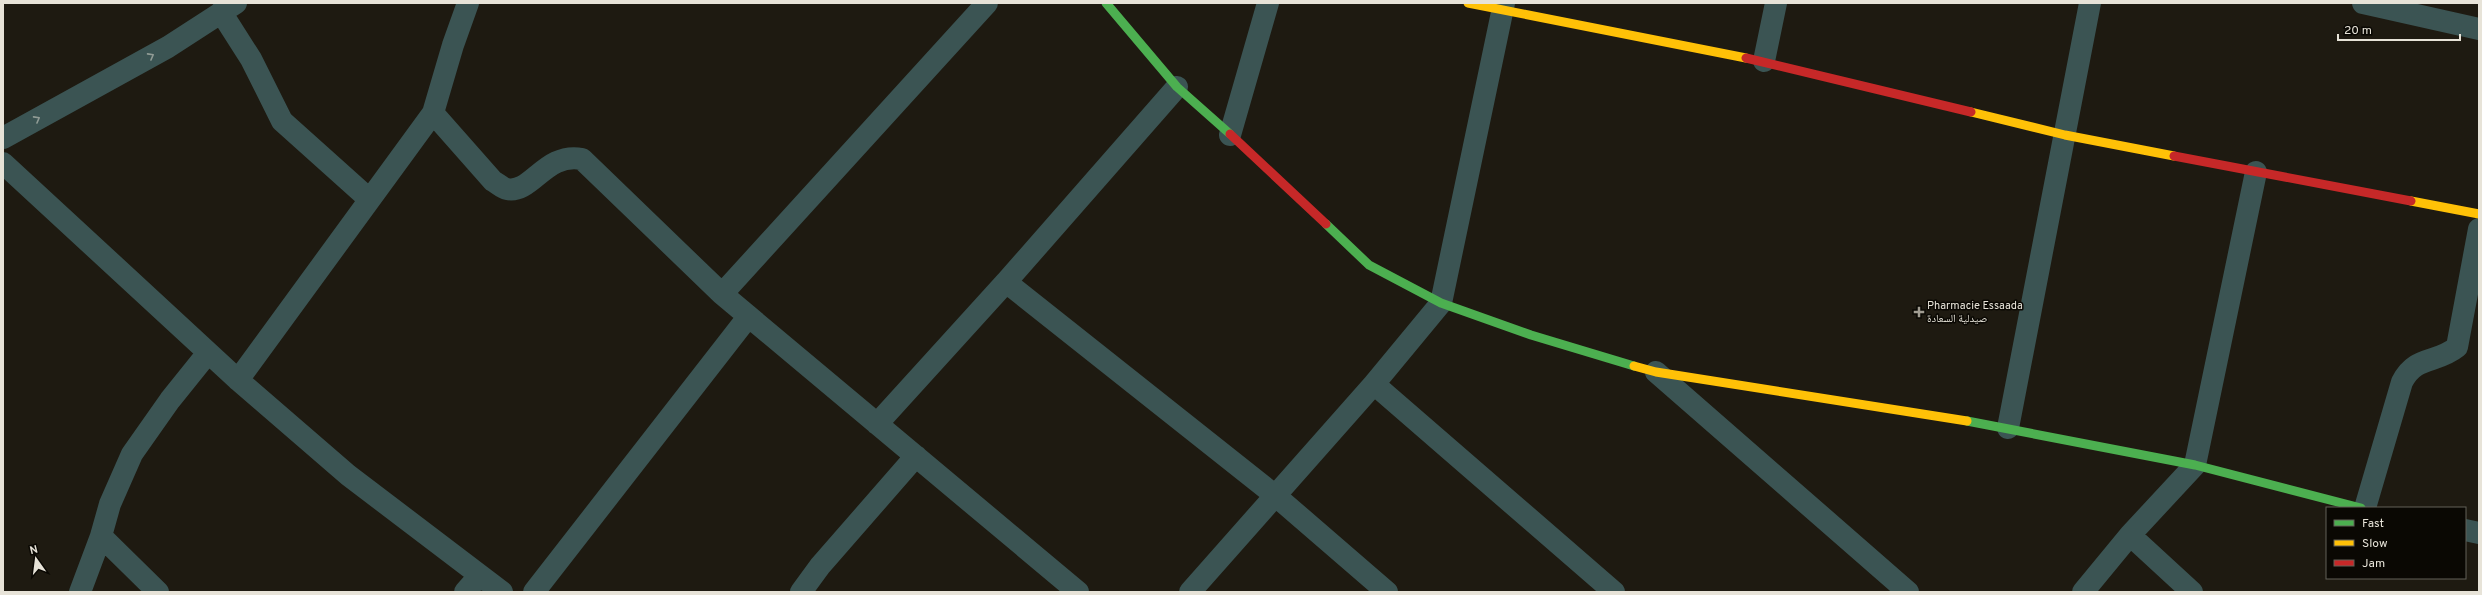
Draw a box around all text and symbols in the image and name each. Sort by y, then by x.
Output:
scale bar [2338,16,2460,42]
text: 20 m [2344,23,2372,39]
one-way arrow [147,54,154,61]
one-way arrow [33,117,40,124]
place label: Pharmacie Essaada صيدلية السعادة [1927,299,2023,326]
marker: Pharmacie Essaada صيدلية السعادة [1914,307,1924,317]
legend [2326,507,2466,579]
text: Fast [2362,516,2384,532]
text: Slow [2362,536,2388,552]
north arrow [16,539,56,579]
text: N [28,543,39,558]
text: Jam [2362,556,2385,572]

